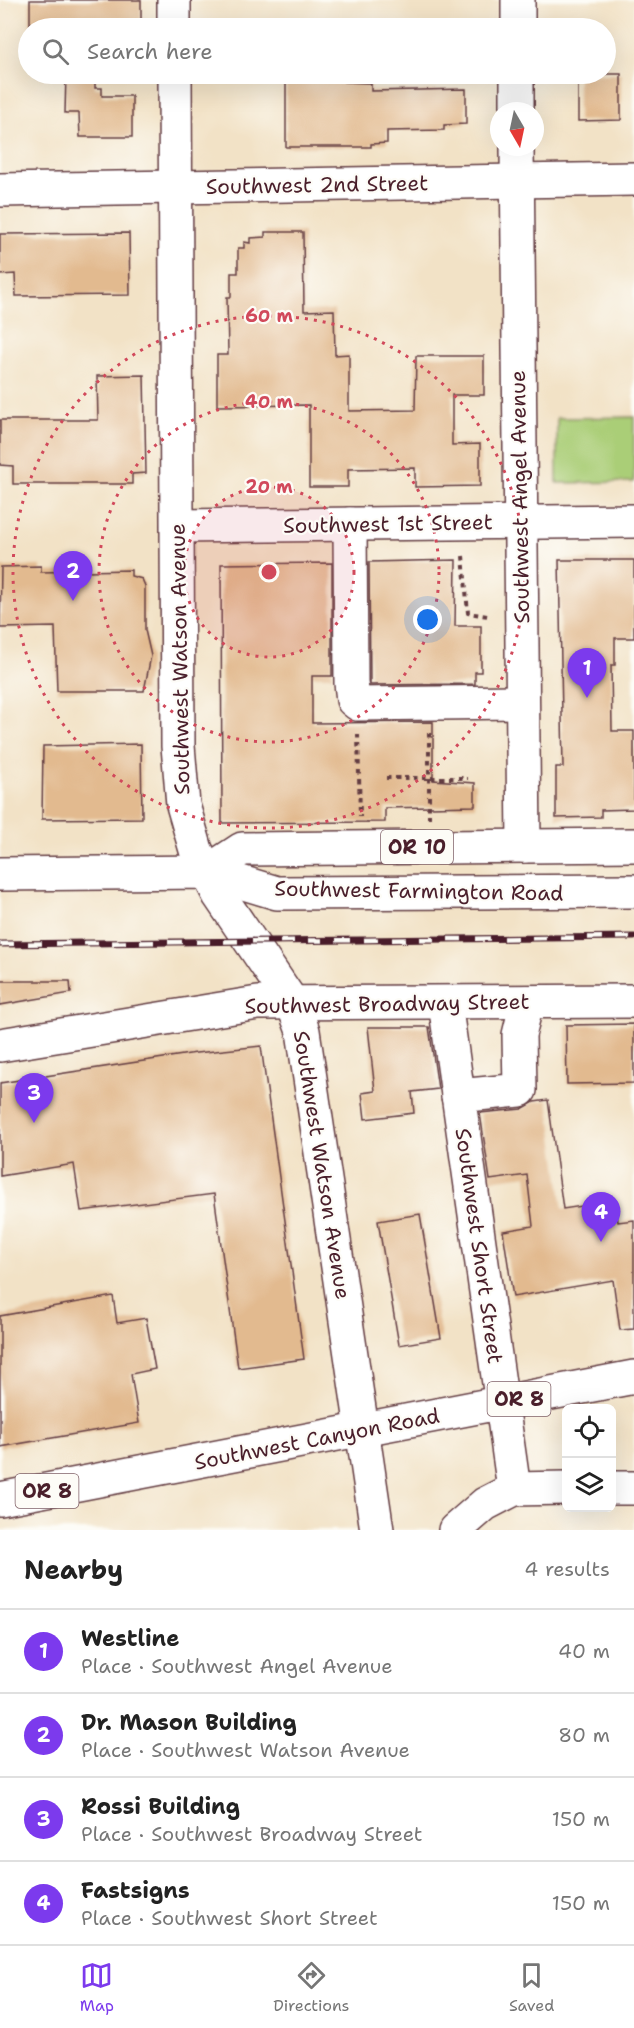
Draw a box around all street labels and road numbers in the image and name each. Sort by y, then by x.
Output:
street label: Southwest 2nd Street [206,169,428,201]
street label: Southwest Angel Avenue [504,370,536,624]
street label: Southwest 1st Street [283,508,493,540]
street label: Southwest Watson Avenue [164,523,196,795]
road number: OR 10 [381,830,453,864]
street label: Southwest Farmington Road [274,874,564,908]
street label: Southwest Broadway Street [244,988,530,1020]
street label: Southwest Watson Avenue [287,1029,357,1301]
street label: Southwest Short Street [449,1126,509,1366]
road number: OR 8 [488,1382,550,1416]
street label: Southwest Canyon Road [192,1401,442,1477]
road number: OR 8 [15,1474,78,1508]

